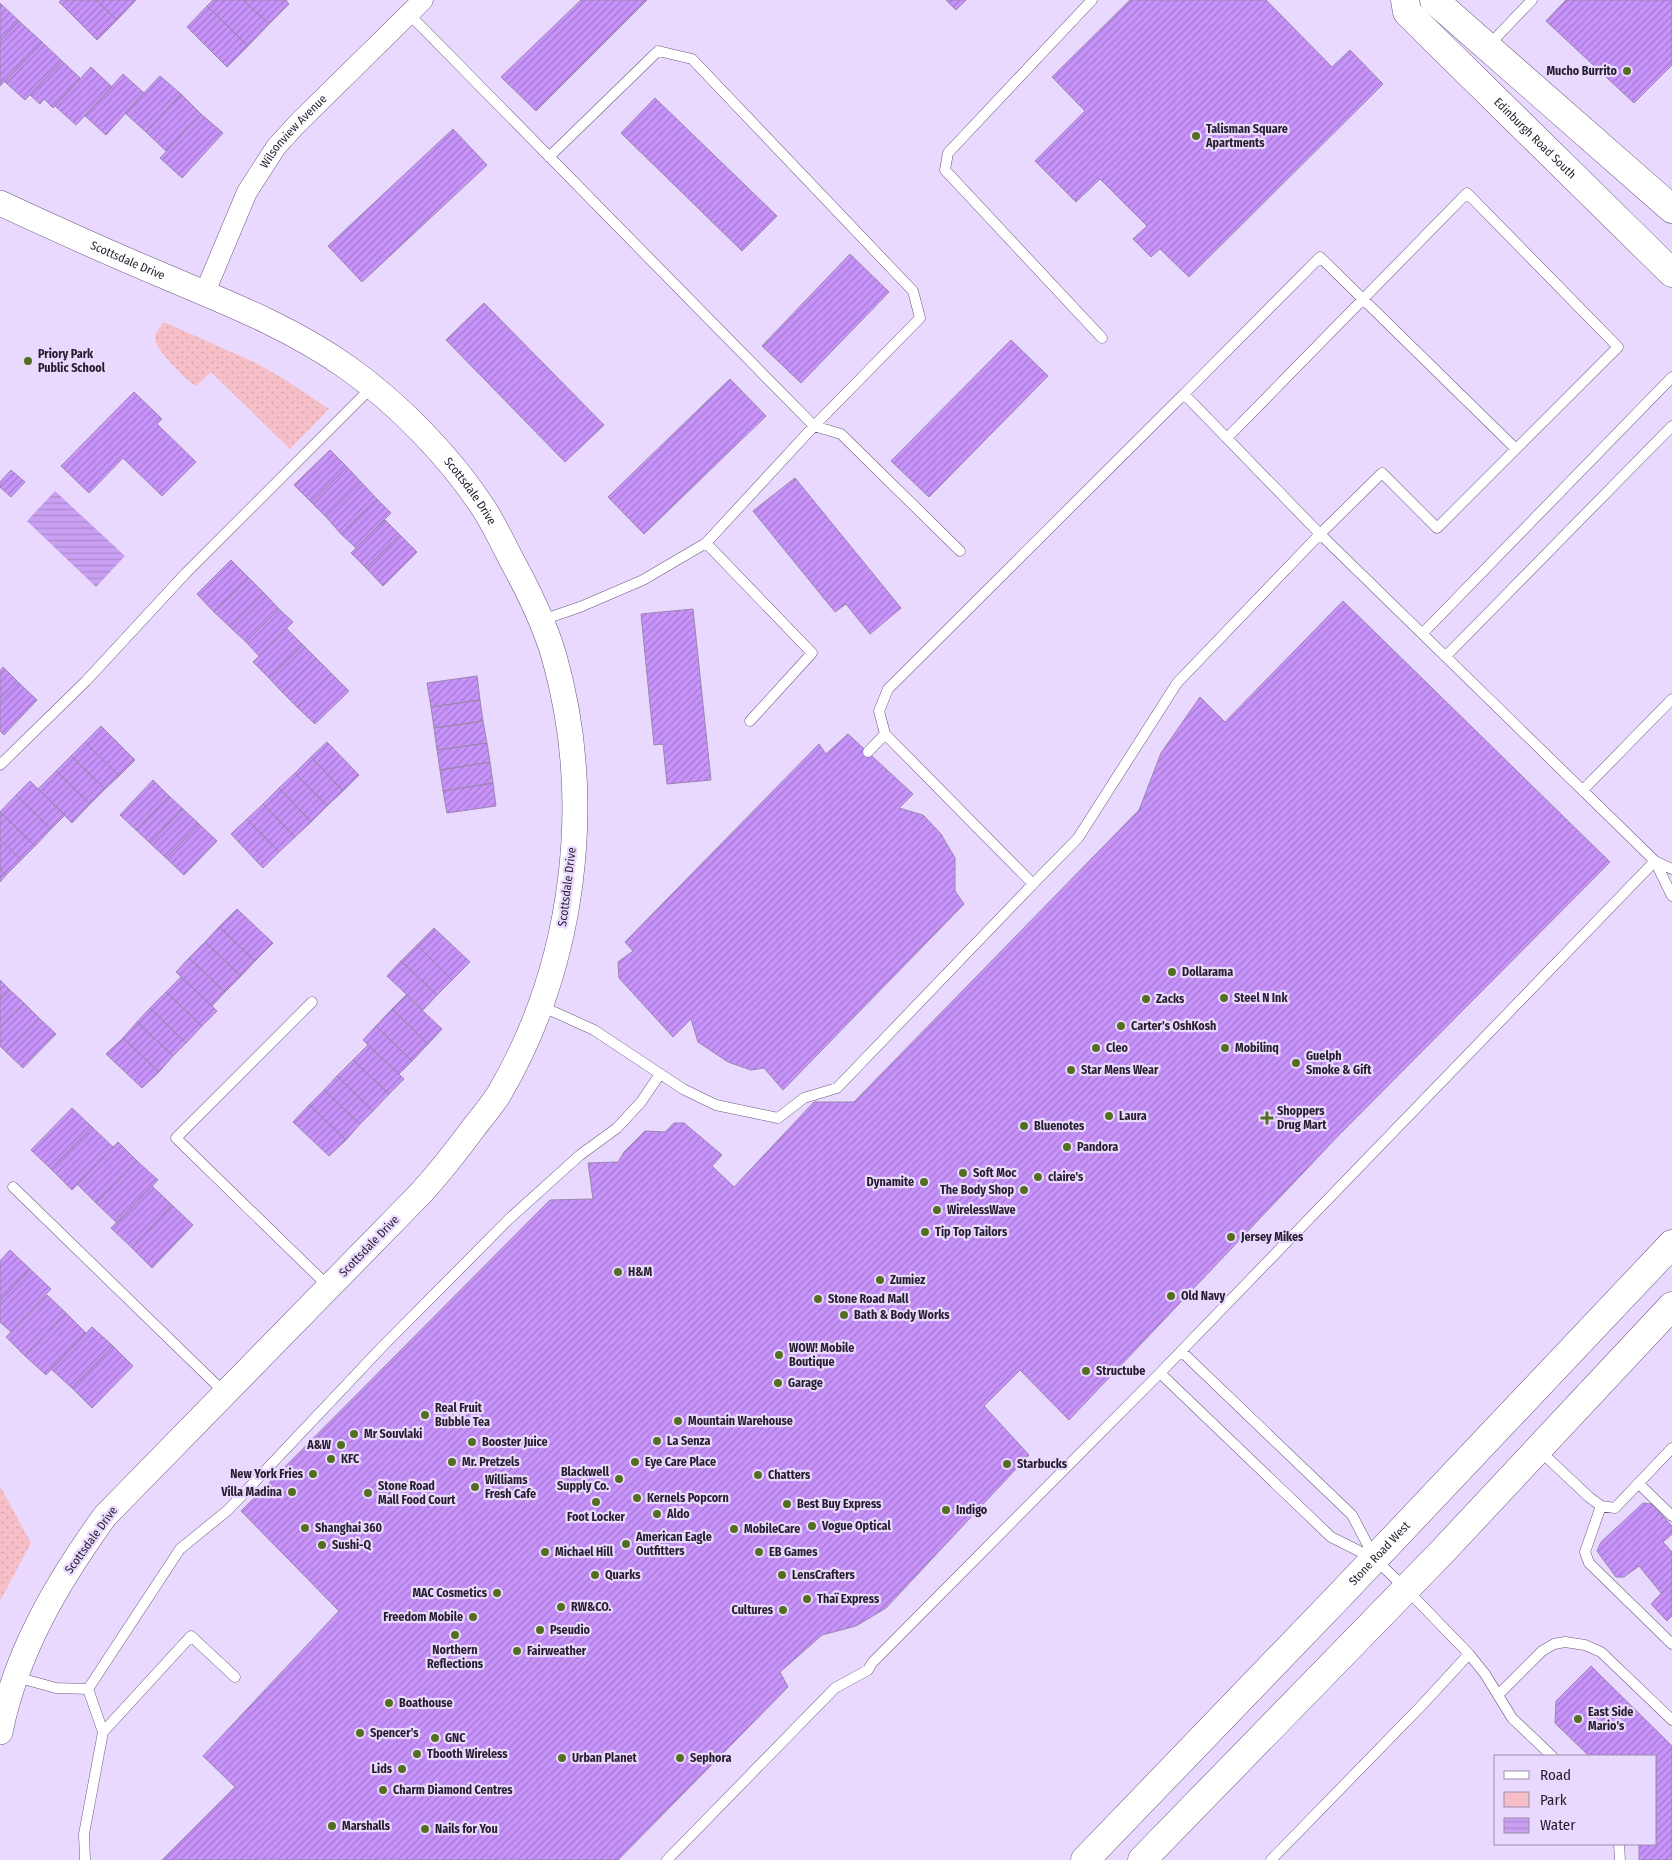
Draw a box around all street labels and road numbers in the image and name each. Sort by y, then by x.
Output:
street label: Wilsonview Avenue [257,92,330,171]
street label: Edinburgh Road South [1491,95,1579,182]
street label: Scottsdale Drive [88,238,167,283]
street label: Scottsdale Drive [441,455,499,527]
street label: Scottsdale Drive [555,847,579,927]
street label: Scottsdale Drive [336,1212,402,1279]
street label: Scottsdale Drive [62,1504,120,1576]
street label: Stone Road West [1346,1519,1413,1588]

